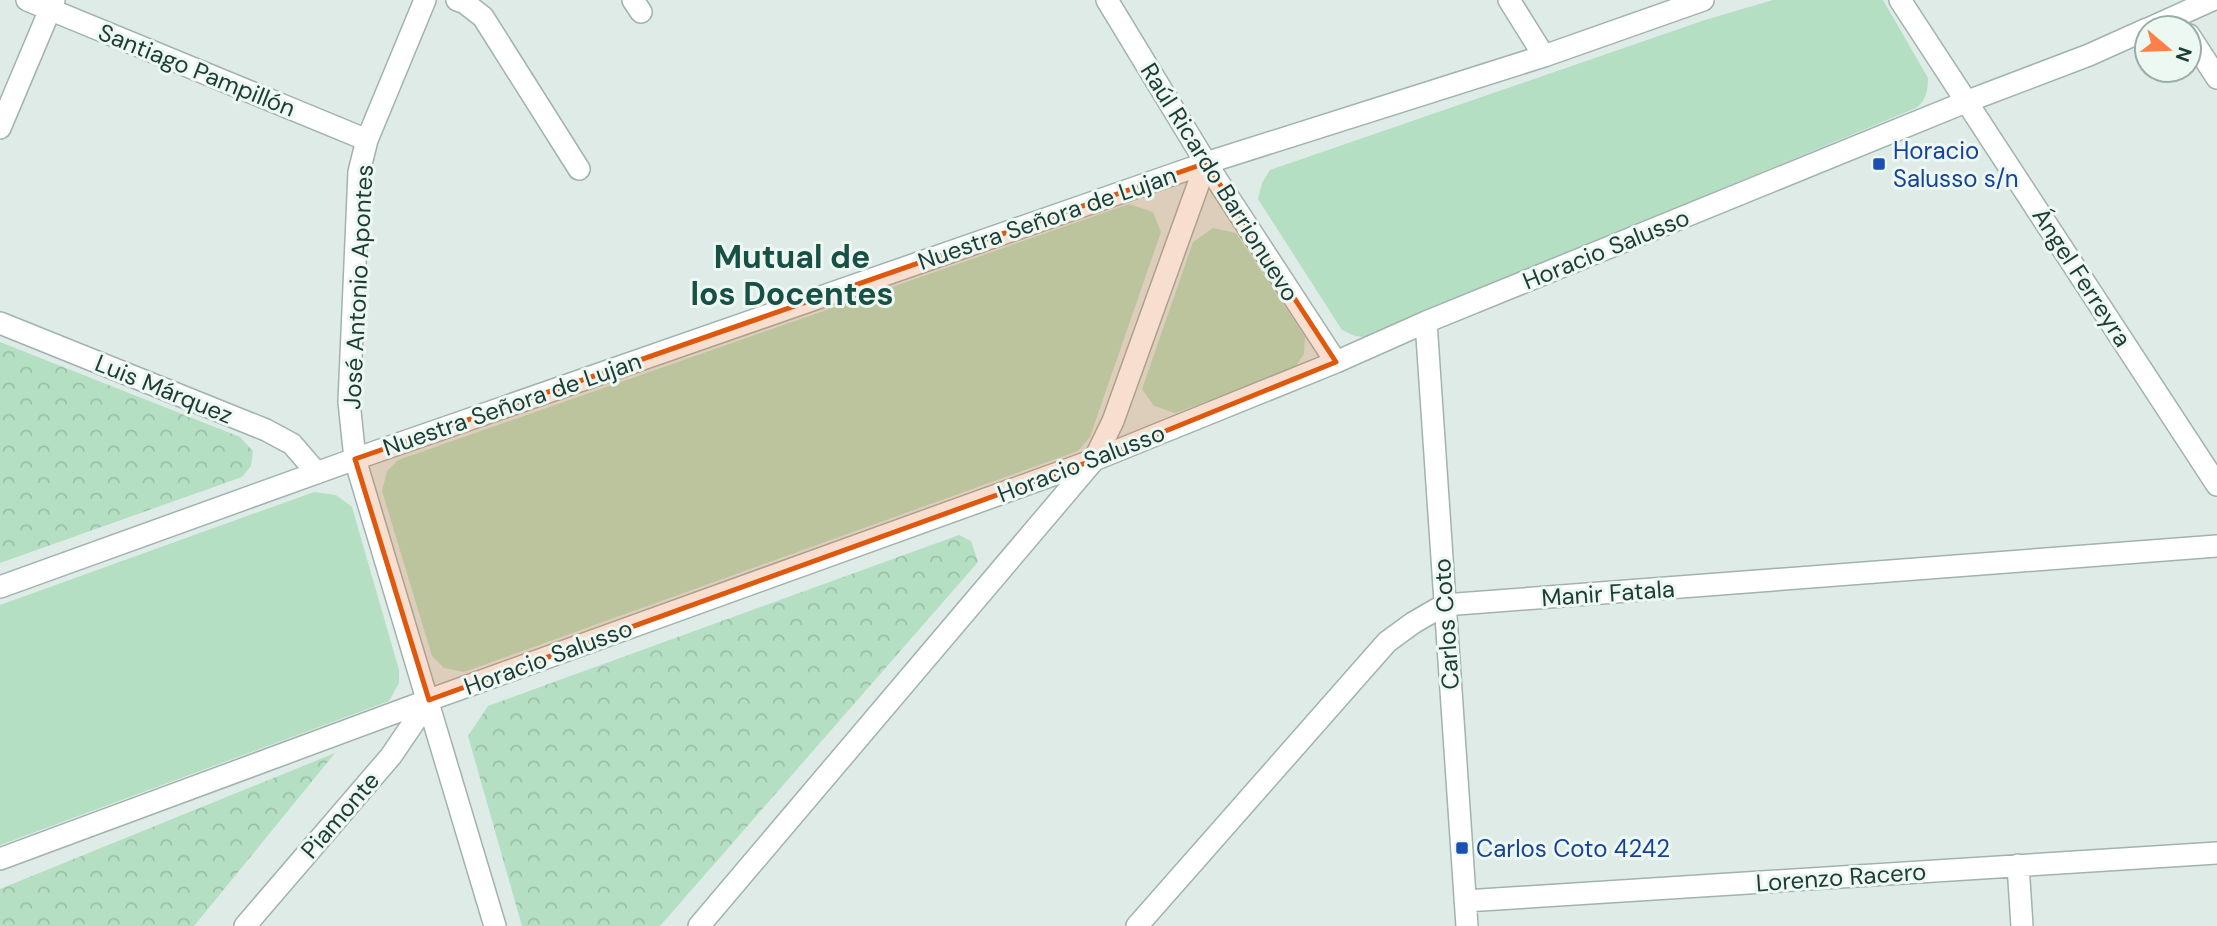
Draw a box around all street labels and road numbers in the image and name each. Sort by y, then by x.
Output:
street label: Santiago Pampillón [94,16,300,124]
street label: Raúl Ricardo Barrionuevo [1134,57,1306,307]
street label: Nuestra Señora de Lujan [914,159,1180,277]
street label: José Antonio Apontes [336,164,380,410]
street label: Horacio Salusso [1518,201,1694,297]
street label: Ángel Ferreyra [2026,202,2138,352]
street label: Nuestra Señora de Lujan [379,345,645,463]
street label: Luis Márquez [91,347,237,431]
street label: Horacio Salusso [993,417,1169,509]
street label: Carlos Coto [1426,557,1466,691]
street label: Manir Fatala [1540,573,1676,613]
street label: Horacio Salusso [460,612,636,702]
street label: Piamonte [294,765,386,865]
street label: Lorenzo Racero [1755,856,1927,898]

